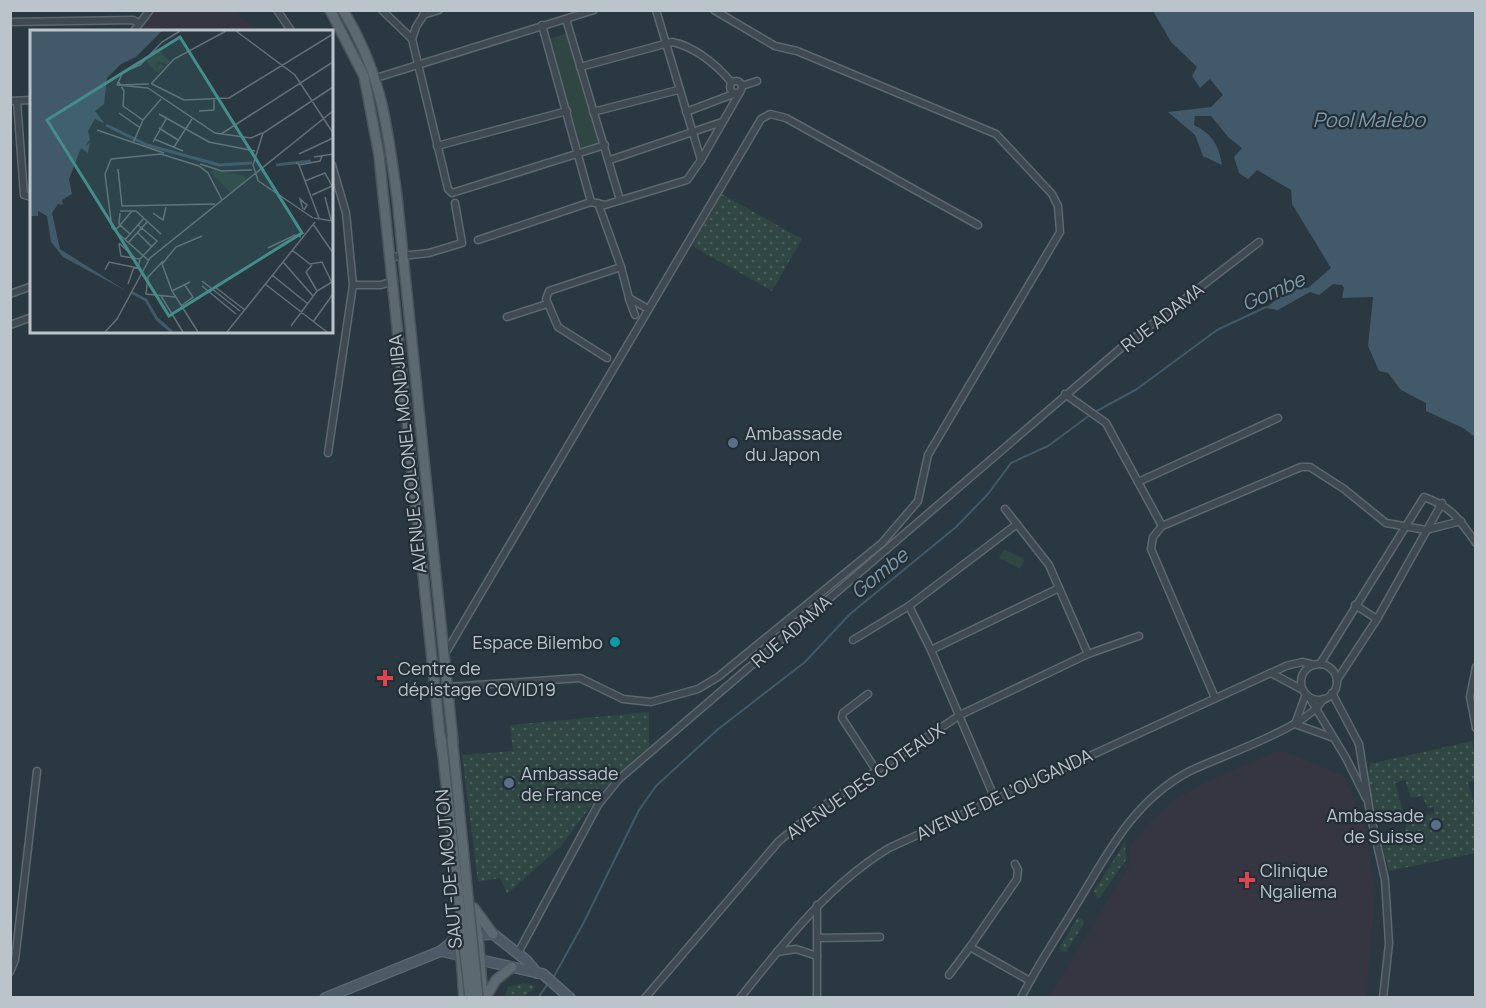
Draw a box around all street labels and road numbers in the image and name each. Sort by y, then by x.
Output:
street label: RUE ADAMA [1116,277,1209,357]
street label: AVENUE COLONEL MONDJIBA [382,333,431,575]
street label: RUE ADAMA [746,589,837,673]
street label: AVENUE DES COTEAUX [781,717,949,845]
street label: AVENUE DE L’OUGANDA [912,742,1097,845]
street label: SAUT-DE-MOUTON [429,788,467,950]

